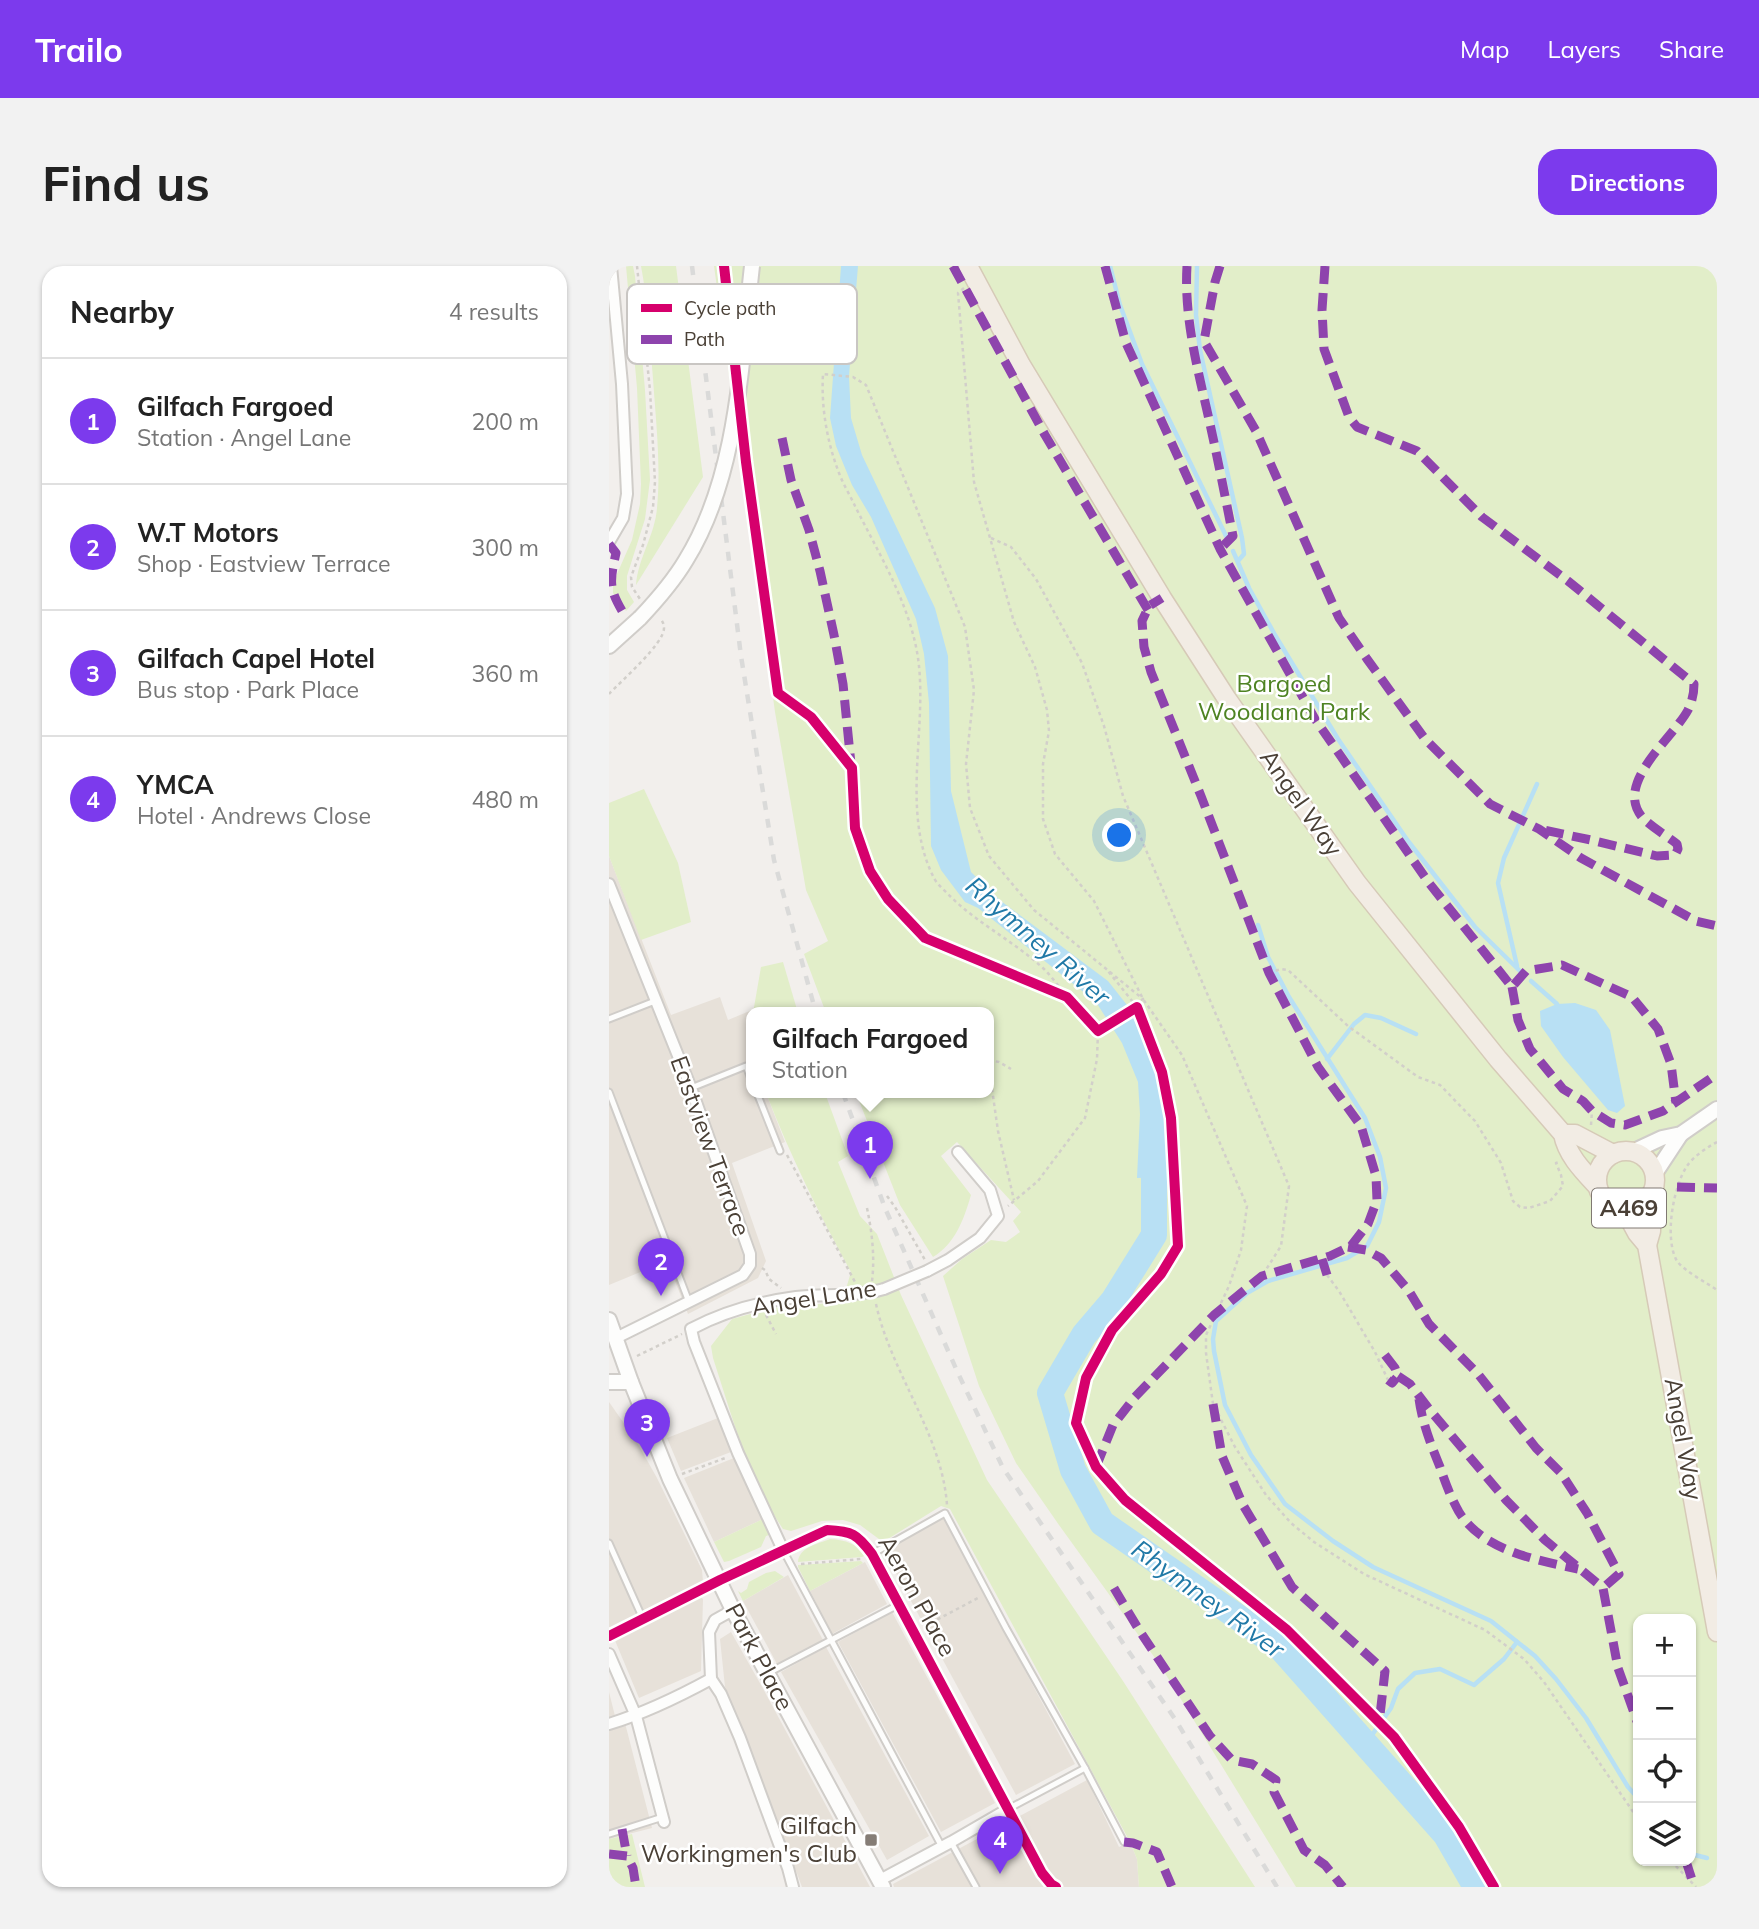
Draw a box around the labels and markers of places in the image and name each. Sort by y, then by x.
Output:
pin: 1 [847,1121,893,1179]
pin: 2 [638,1238,684,1296]
pin: 3 [624,1399,670,1457]
place label: Gilfach Workingmen's Club [641,1810,857,1868]
pin: 4 [977,1816,1023,1874]
marker: Gilfach Workingmen's Club [863,1832,879,1848]

